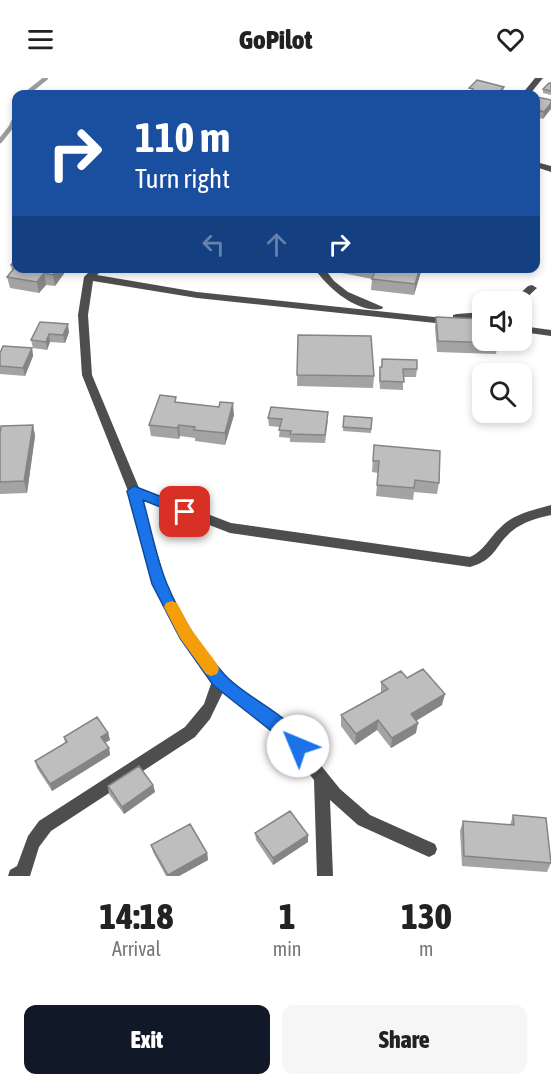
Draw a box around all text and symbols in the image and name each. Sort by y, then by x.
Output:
icon: menu [24,23,57,56]
icon: heart [494,23,527,56]
text: GoPilot [239,24,312,55]
text: 110 m [135,113,230,161]
icon: right [36,114,114,192]
text: Turn right [135,163,230,194]
icon: left [197,228,230,261]
icon: ahead [260,228,293,261]
icon: right [323,228,356,261]
map controls [472,291,532,423]
button: sound [472,291,532,351]
button: search [472,363,532,423]
pin [159,486,210,537]
icon: arrive [168,495,201,528]
position arrow [266,714,330,778]
text: 14:18 [99,895,173,937]
text: 1 [279,895,296,937]
text: 130 [401,895,452,937]
text: Arrival [112,937,161,960]
text: min [273,937,302,960]
text: m [419,937,433,960]
button: Exit [24,1005,270,1074]
button: Share [282,1005,527,1074]

